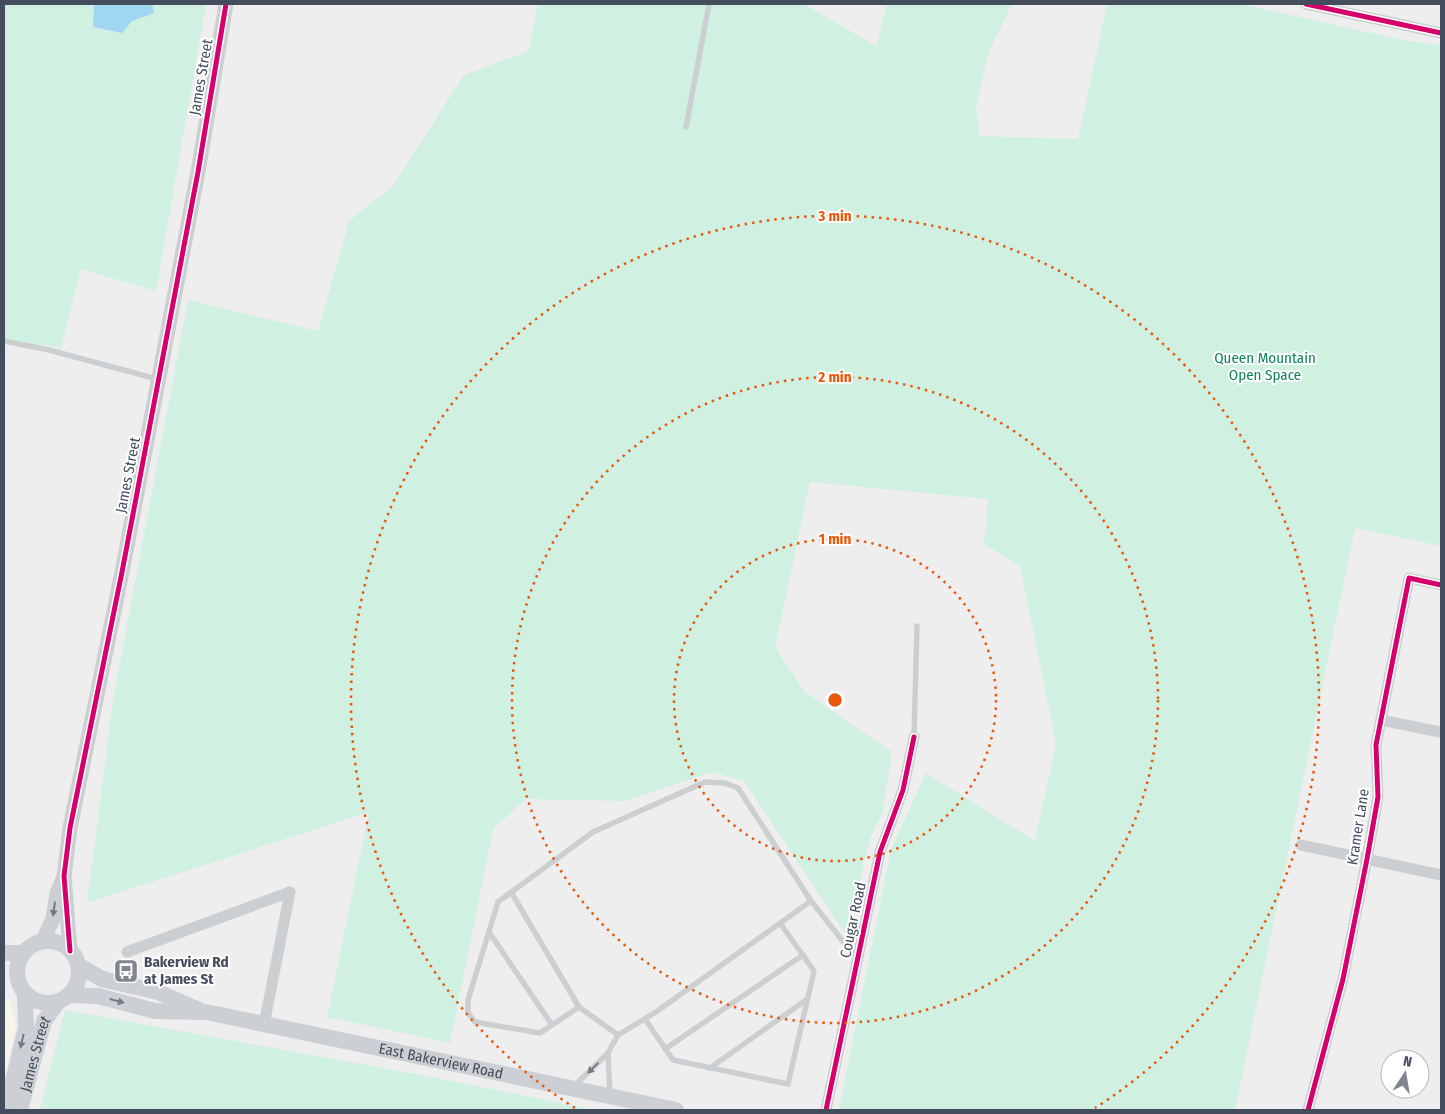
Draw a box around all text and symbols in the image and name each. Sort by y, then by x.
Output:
street label: James Street [185,37,217,117]
text: 3 min [817,207,852,225]
park label: Queen Mountain Open Space [1214,349,1316,384]
text: 2 min [817,368,852,386]
street label: James Street [112,435,144,515]
text: 1 min [819,530,851,548]
centre of rings [826,691,844,709]
street label: Kramer Lane [1343,788,1373,866]
street label: Cougar Road [836,880,870,960]
one-way arrow [50,902,58,918]
place label: Bakerview Rd at James St [144,953,229,988]
bus stop icon: Bakerview Rd at James St [113,958,139,984]
one-way arrow [110,997,125,1005]
street label: James Street [16,1012,54,1094]
one-way arrow [18,1034,26,1049]
street label: East Bakerview Road [377,1039,505,1083]
north arrow [1380,1049,1430,1099]
text: N [1402,1053,1413,1071]
one-way arrow [587,1062,599,1074]

